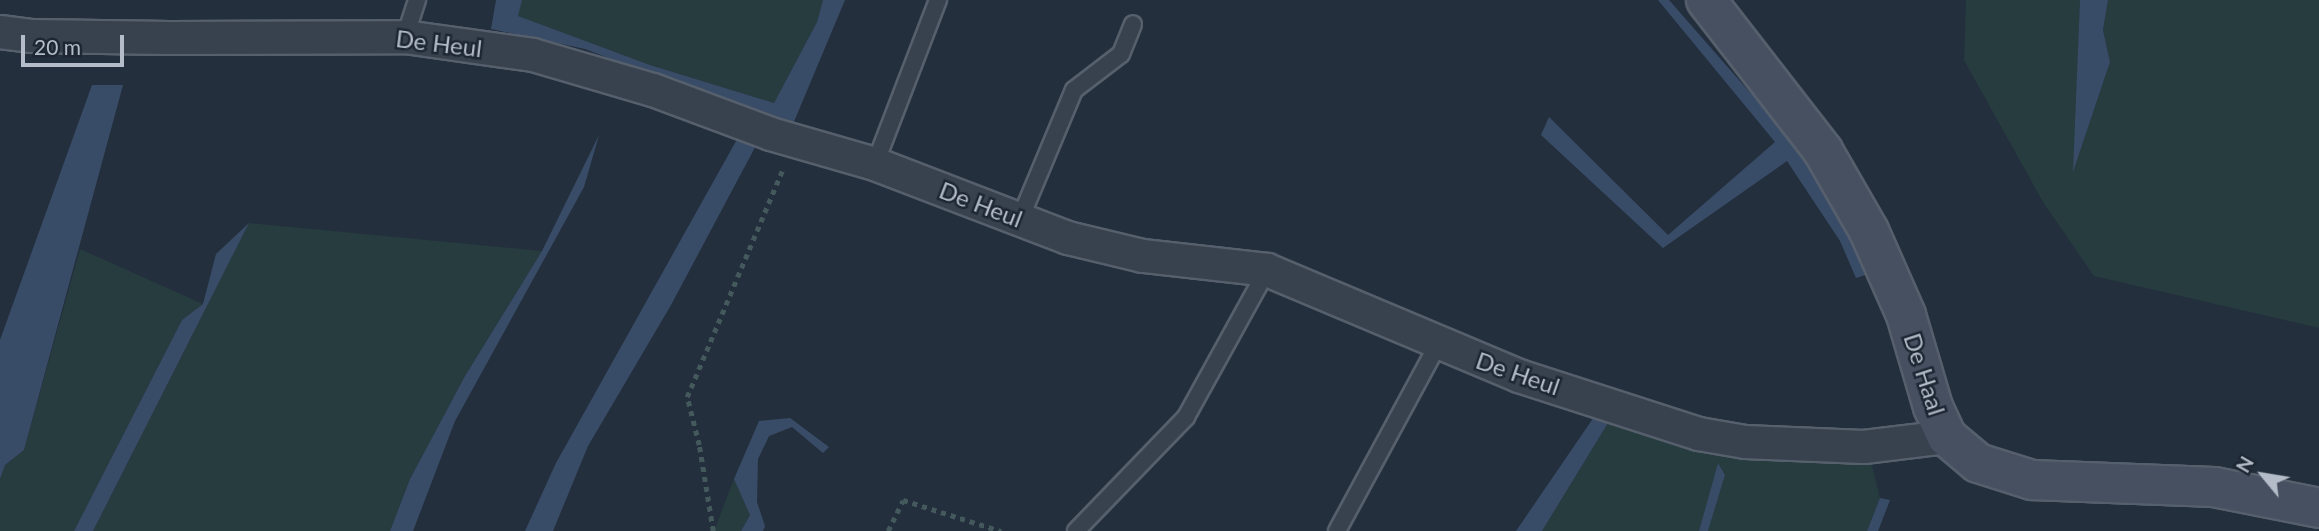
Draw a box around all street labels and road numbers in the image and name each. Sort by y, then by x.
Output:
street label: De Heul [394,23,484,63]
street label: De Heul [935,175,1027,233]
street label: De Haal [1898,329,1952,419]
street label: De Heul [1472,345,1564,401]

